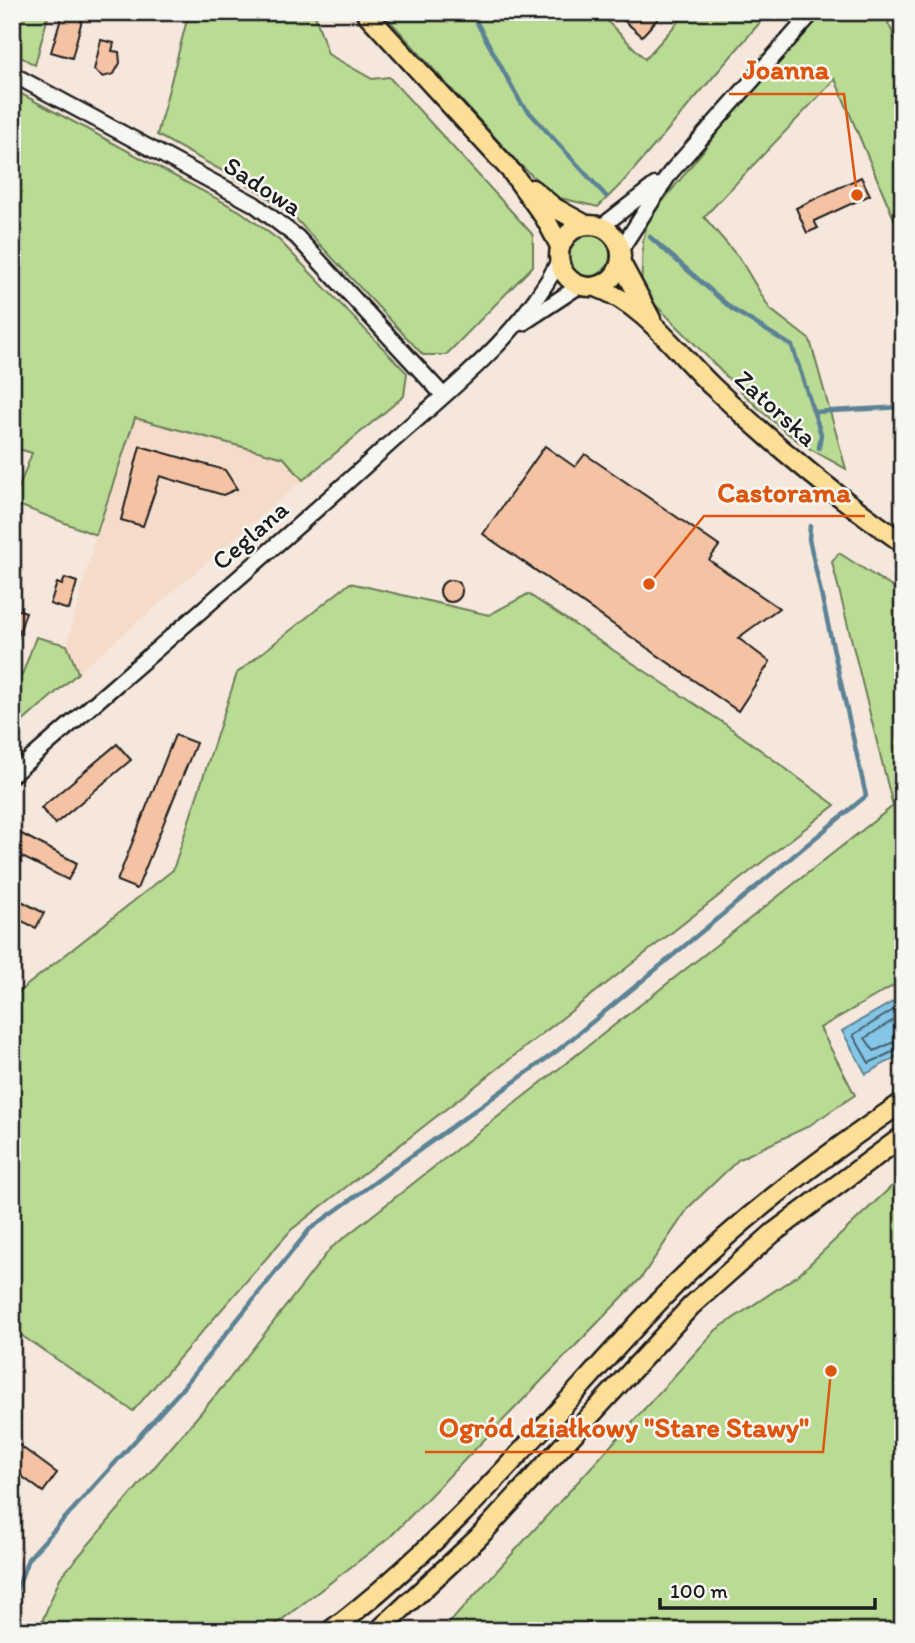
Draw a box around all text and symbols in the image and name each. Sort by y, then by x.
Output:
callout: Joanna [729,45,844,94]
text: Joanna [742,52,830,86]
street label: Sadowa [218,149,309,223]
street label: Zatorska [728,363,824,454]
callout: Castorama [704,467,865,516]
text: Castorama [717,475,851,509]
street label: Ceglana [205,493,295,577]
callout: Ogród działkowy "Stare Stawy" [425,1403,823,1452]
text: Ogród działkowy "Stare Stawy" [439,1410,809,1444]
scale bar [660,1566,875,1610]
text: 100 m [670,1578,728,1603]

